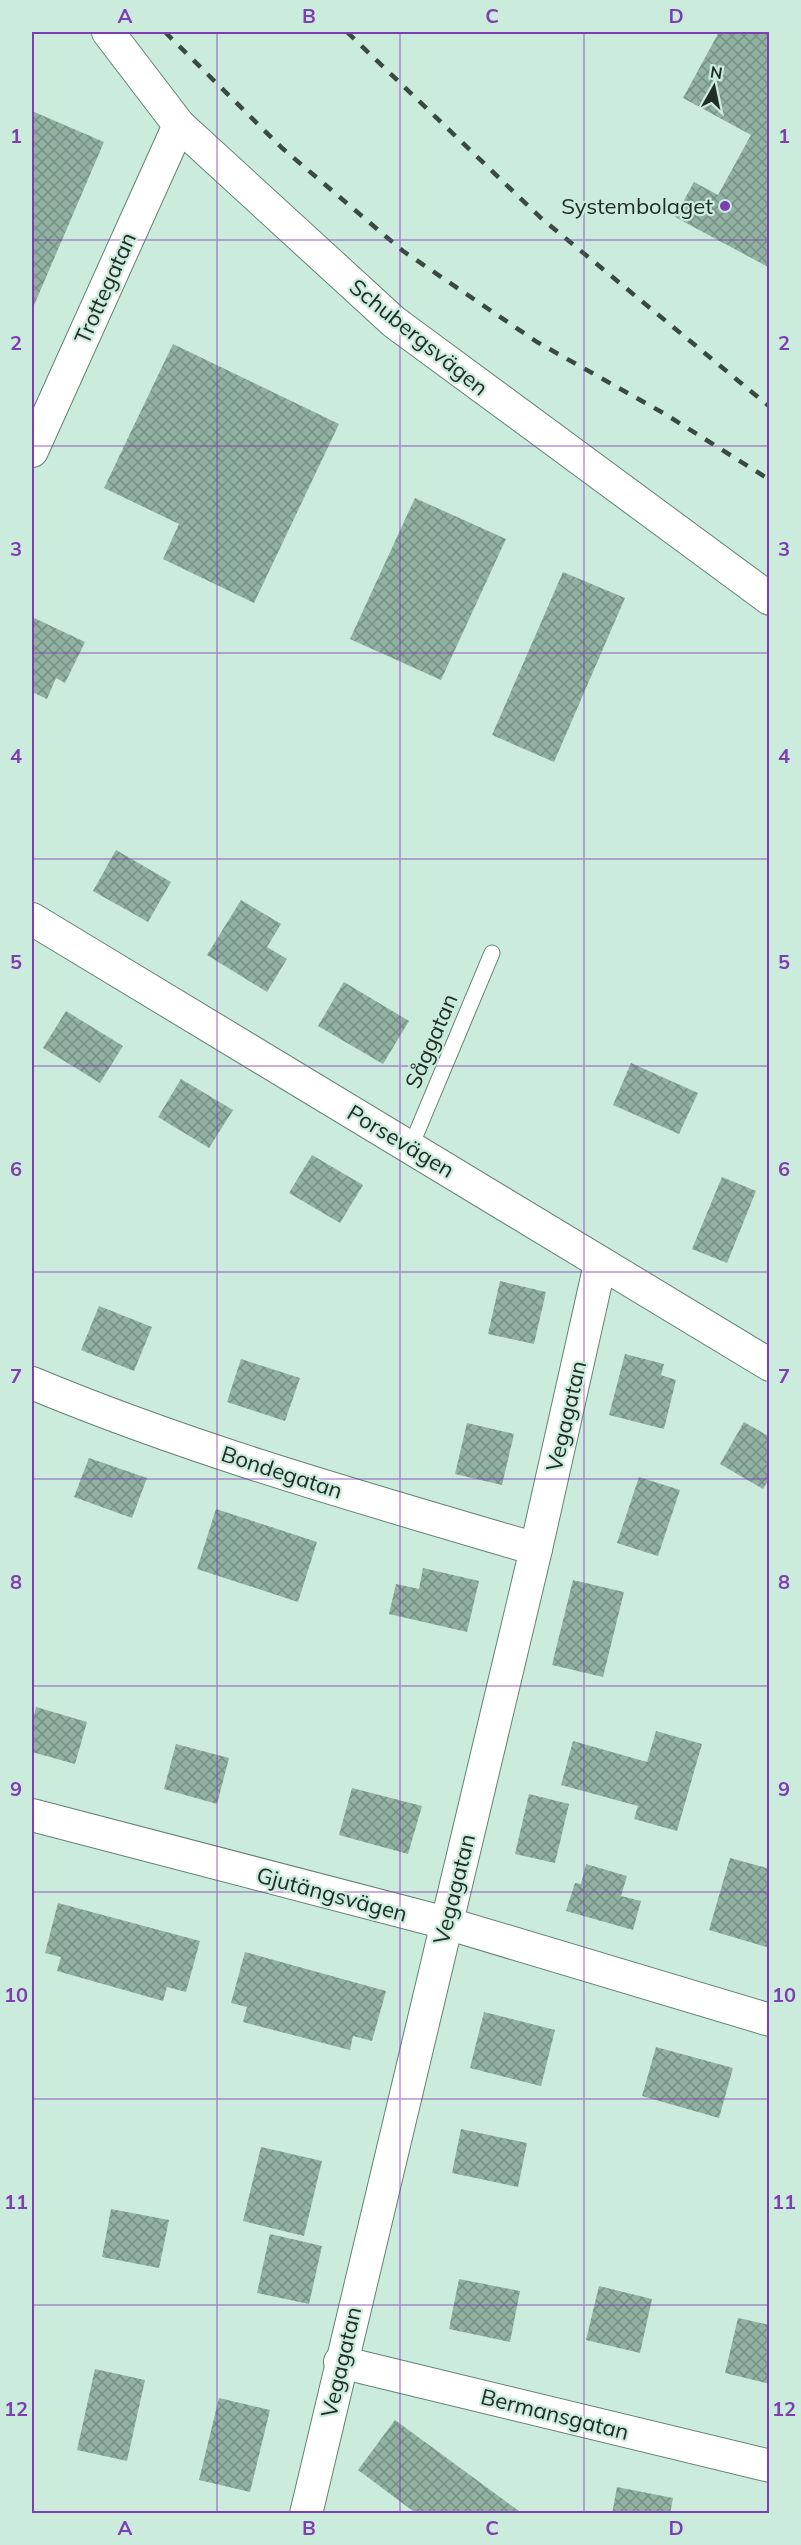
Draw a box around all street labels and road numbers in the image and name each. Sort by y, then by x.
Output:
street label: Trottegatan [68,228,142,348]
street label: Schubergsvägen [344,273,494,401]
street label: Såggatan [398,989,464,1093]
street label: Porsevägen [342,1098,460,1184]
street label: Vegagatan [540,1358,592,1474]
street label: Bondegatan [218,1439,346,1505]
street label: Vegagatan [427,1831,481,1947]
street label: Gjutängsvägen [254,1860,410,1928]
street label: Vegagatan [315,2304,367,2420]
street label: Bermansgatan [478,2382,632,2446]

